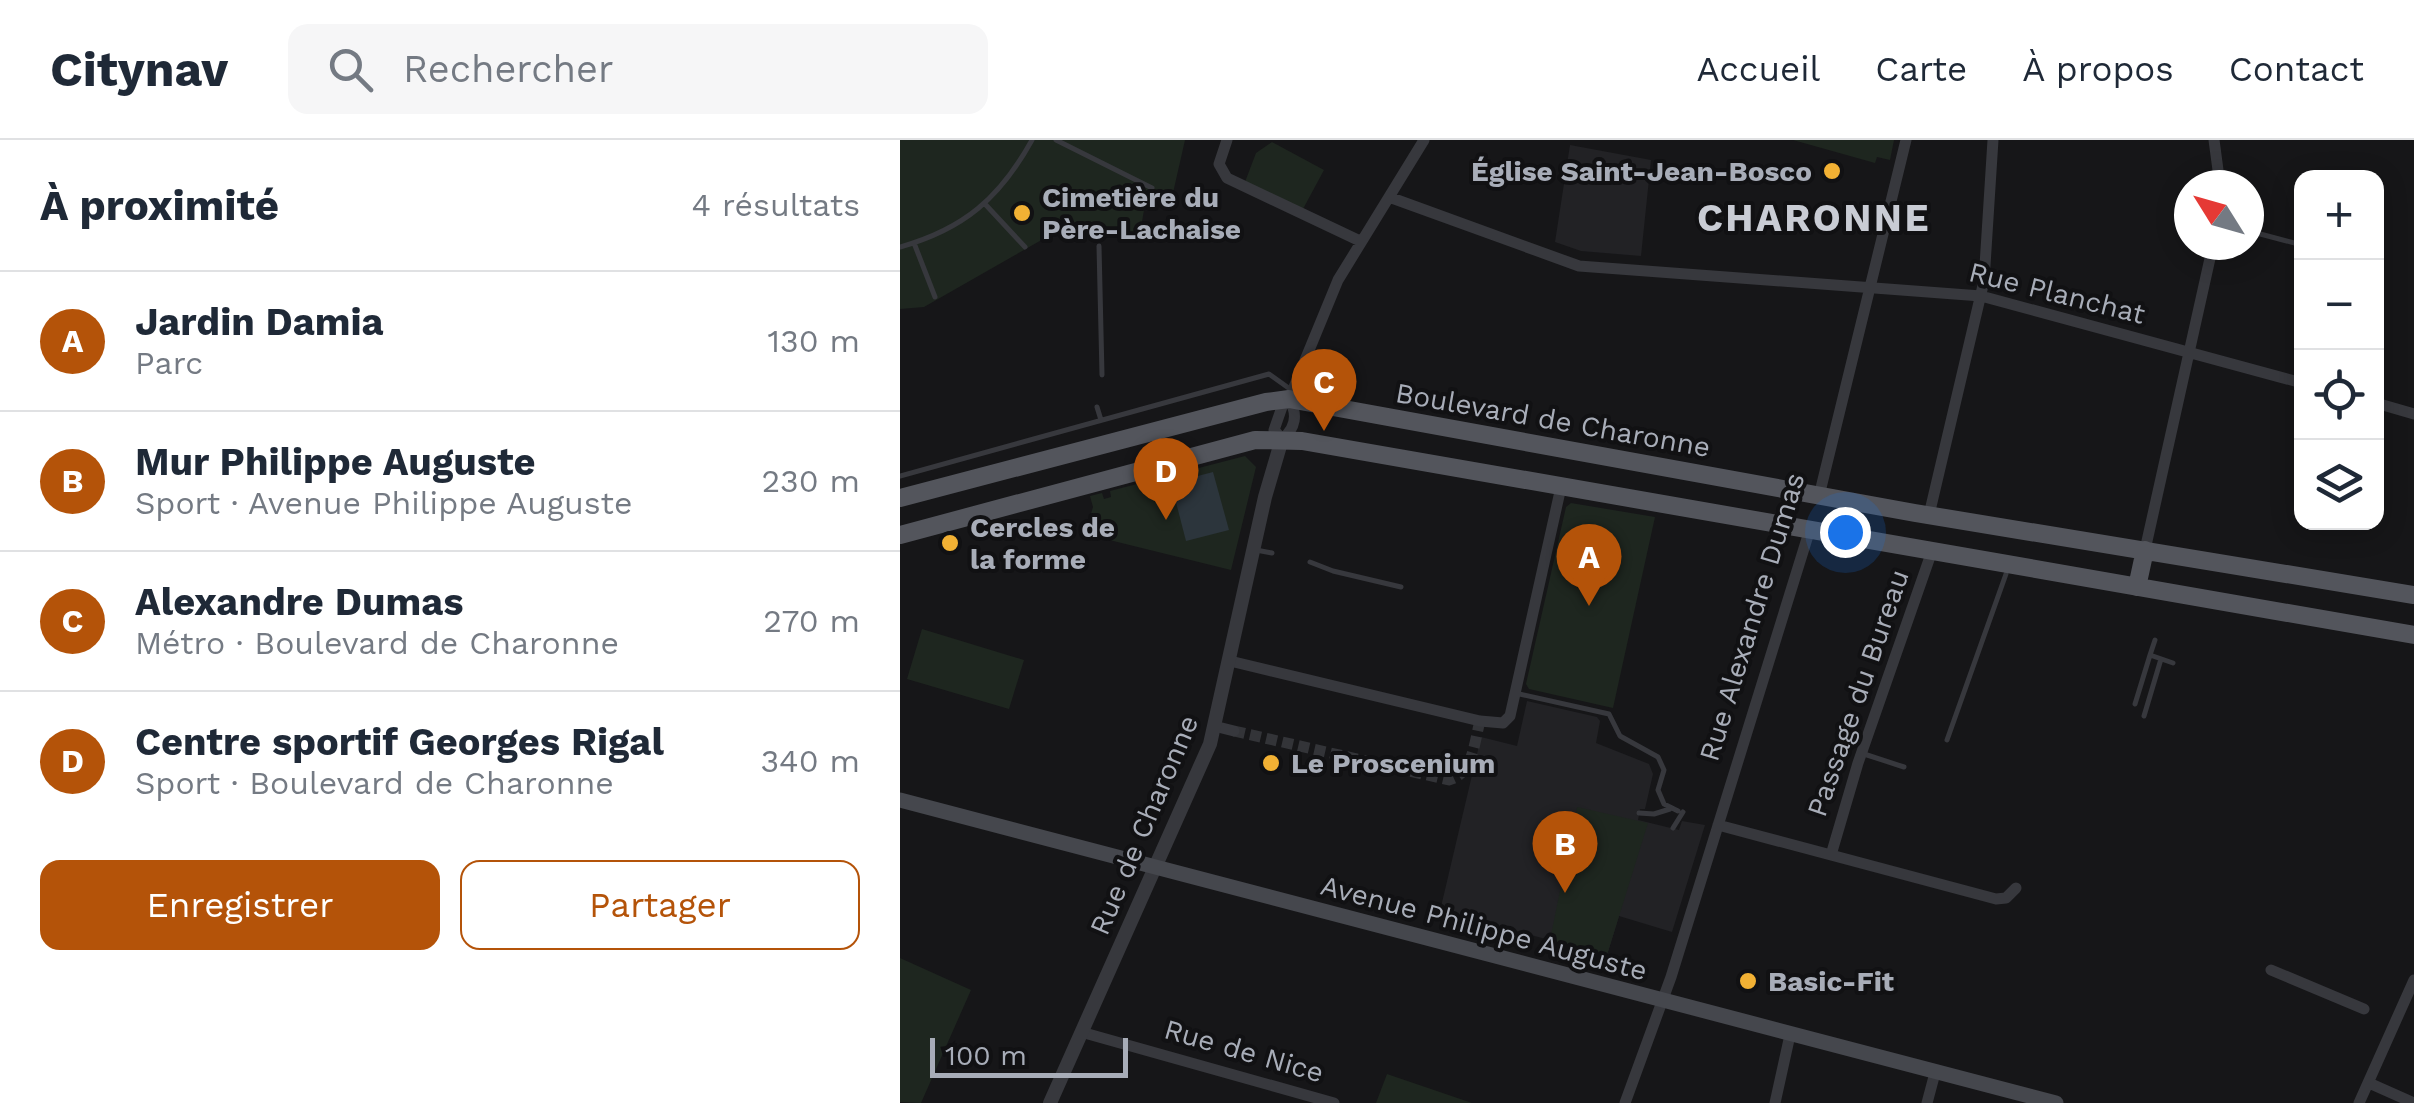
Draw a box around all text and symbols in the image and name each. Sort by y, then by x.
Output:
search box [288,24,988,114]
text: Citynav [50,41,228,98]
icon: search [323,42,378,97]
text: Rechercher [403,47,614,91]
text: Accueil [1696,48,1820,90]
text: Carte [1875,48,1967,90]
text: À propos [2022,48,2174,90]
text: Contact [2229,48,2364,90]
place label: Église Saint-Jean-Bosco [1471,155,1812,188]
marker: Église Saint-Jean-Bosco [1821,160,1843,182]
north arrow [2174,170,2264,260]
map controls [2294,170,2384,530]
button: + [2294,170,2384,260]
text: À proximité [40,181,279,230]
place label: Cimetière du Père-Lachaise [1042,181,1241,246]
text: 4 résultats [692,186,860,224]
district label: CHARONNE [1697,196,1931,240]
marker: Cimetière du Père-Lachaise [1011,202,1033,224]
street label: Rue Planchat [1966,255,2149,331]
button: − [2294,260,2384,350]
text: Jardin Damia [135,300,384,344]
text: A [62,322,83,360]
text: 130 m [768,322,860,360]
text: Parc [135,344,203,382]
pin: C [1292,348,1356,431]
button: locate [2294,350,2384,440]
street label: Boulevard de Charonne [1393,376,1713,464]
pin: D [1134,438,1198,520]
text: Mur Philippe Auguste [135,440,536,484]
button: layers [2294,440,2384,530]
text: B [62,462,83,500]
text: 230 m [761,462,860,500]
street label: Rue Alexandre Dumas [1692,469,1812,765]
text: Sport · Avenue Philippe Auguste [135,484,632,522]
your location [1820,507,1871,558]
place label: Cercles de la forme [970,511,1115,576]
pin: A [1556,524,1622,606]
marker: Cercles de la forme [939,532,961,554]
street label: Passage du Bureau [1800,565,1916,821]
text: Alexandre Dumas [135,580,464,624]
text: C [62,602,83,640]
text: 270 m [763,602,860,640]
text: Métro · Boulevard de Charonne [135,624,619,662]
street label: Rue de Charonne [1083,710,1205,940]
text: Centre sportif Georges Rigal [135,720,664,764]
text: D [61,742,84,780]
text: 340 m [760,742,860,780]
place label: Le Proscenium [1291,747,1495,780]
marker: Le Proscenium [1260,752,1282,774]
text: Sport · Boulevard de Charonne [135,764,614,802]
pin: B [1532,810,1598,893]
button: Enregistrer [40,860,440,950]
button: Partager [460,860,860,950]
street label: Avenue Philippe Auguste [1317,869,1651,987]
place label: Basic-Fit [1768,965,1894,998]
marker: Basic-Fit [1737,970,1759,992]
street label: Rue de Nice [1160,1012,1328,1090]
scale bar [930,1033,1128,1078]
text: 100 m [945,1039,1027,1072]

